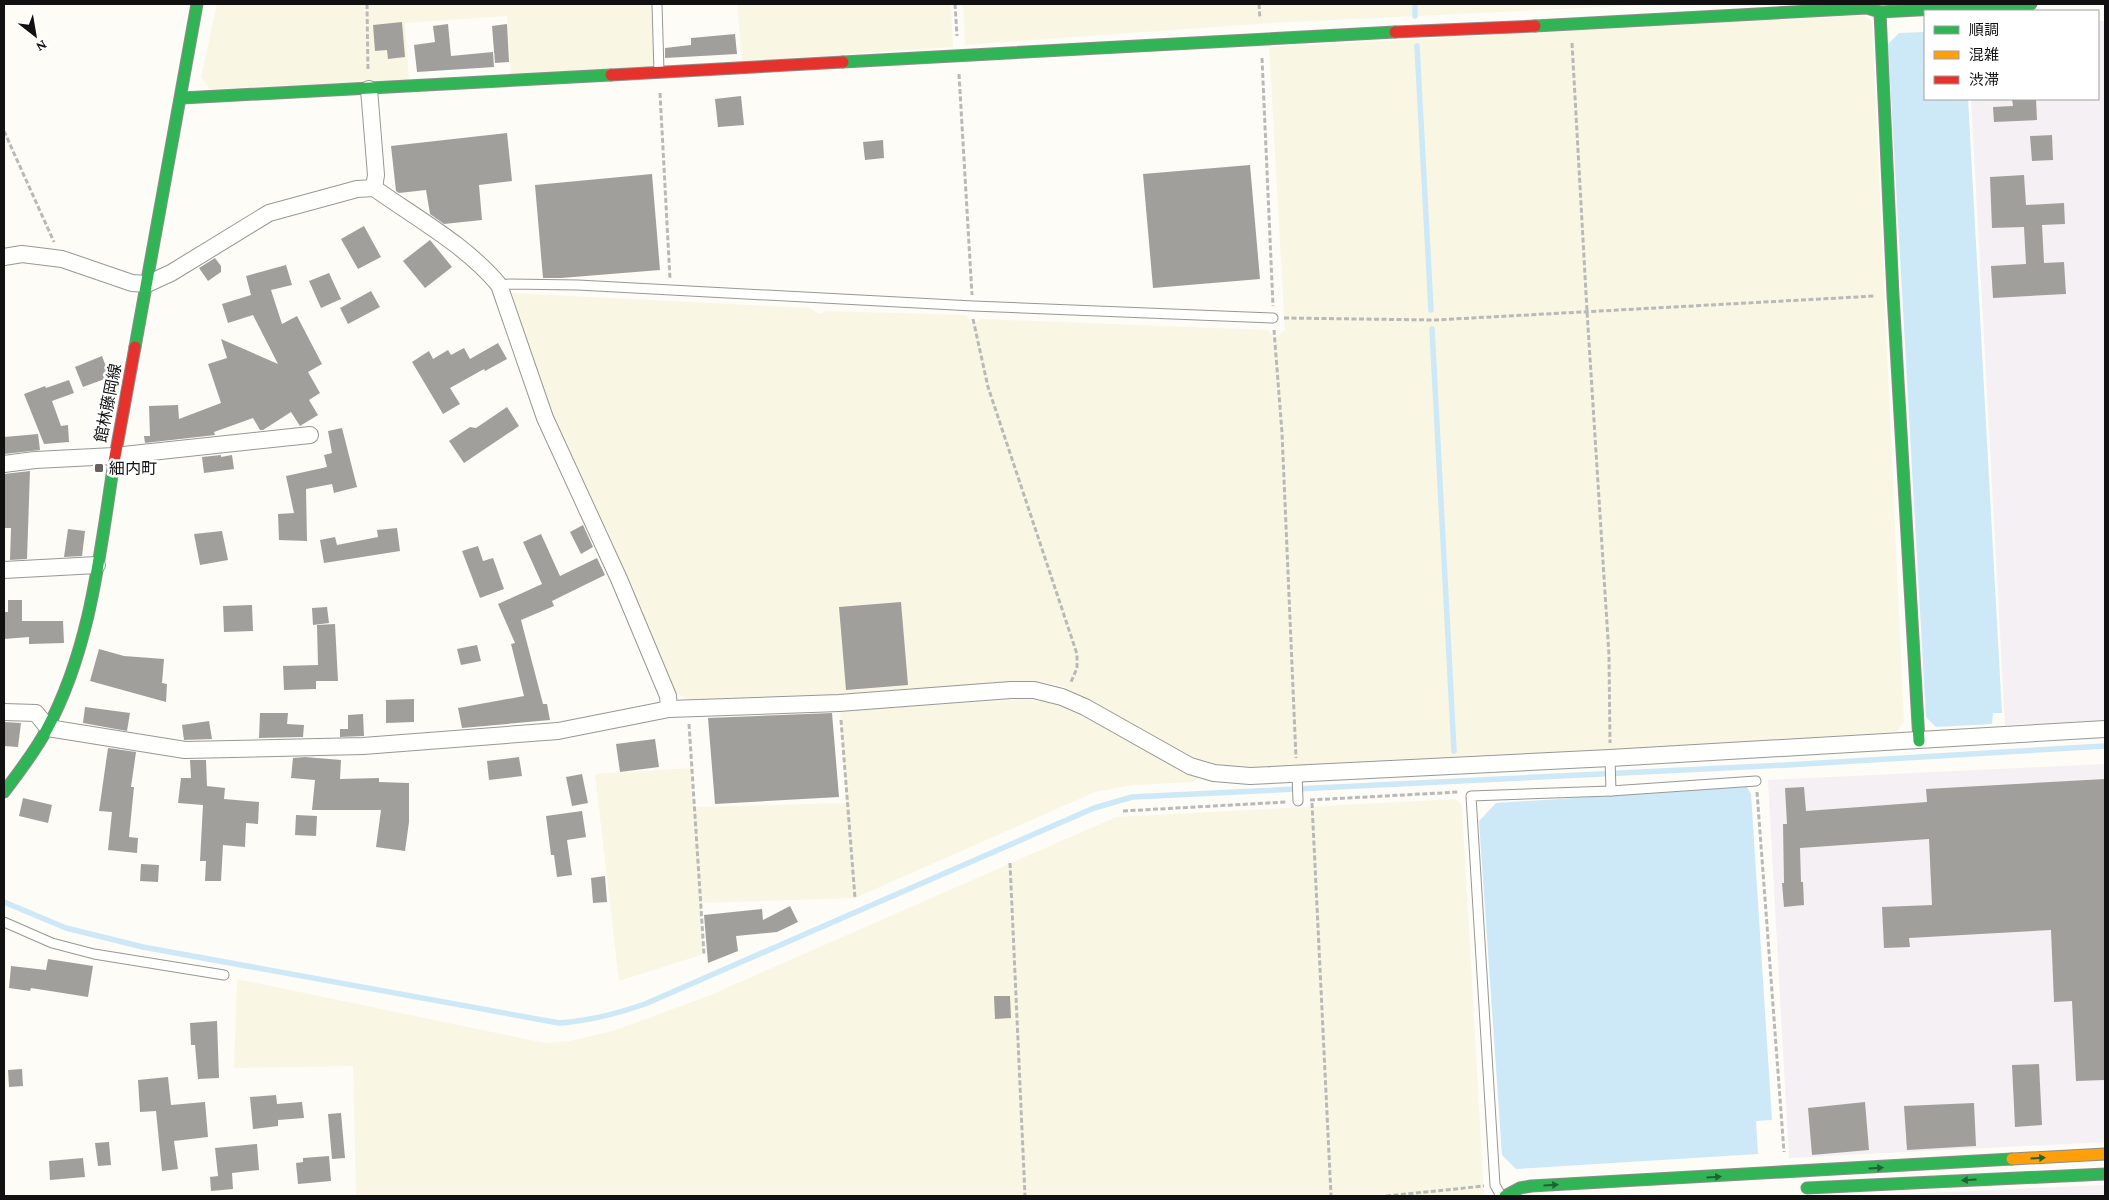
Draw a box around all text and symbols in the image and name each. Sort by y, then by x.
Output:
north arrow [10,10,60,60]
legend [1924,10,2099,100]
text: 順調 [1969,22,1999,38]
text: N [33,37,50,56]
text: 混雑 [1969,47,1999,63]
text: 渋滞 [1969,72,1999,88]
street label: 館林藤岡線 [92,362,124,444]
place label: 細内町 [109,460,157,477]
marker: 細内町 [93,462,105,474]
one-way arrow [2030,1154,2046,1162]
one-way arrow [1868,1163,1884,1171]
one-way arrow [1706,1172,1722,1180]
one-way arrow [1961,1177,1977,1185]
one-way arrow [1544,1181,1560,1189]

